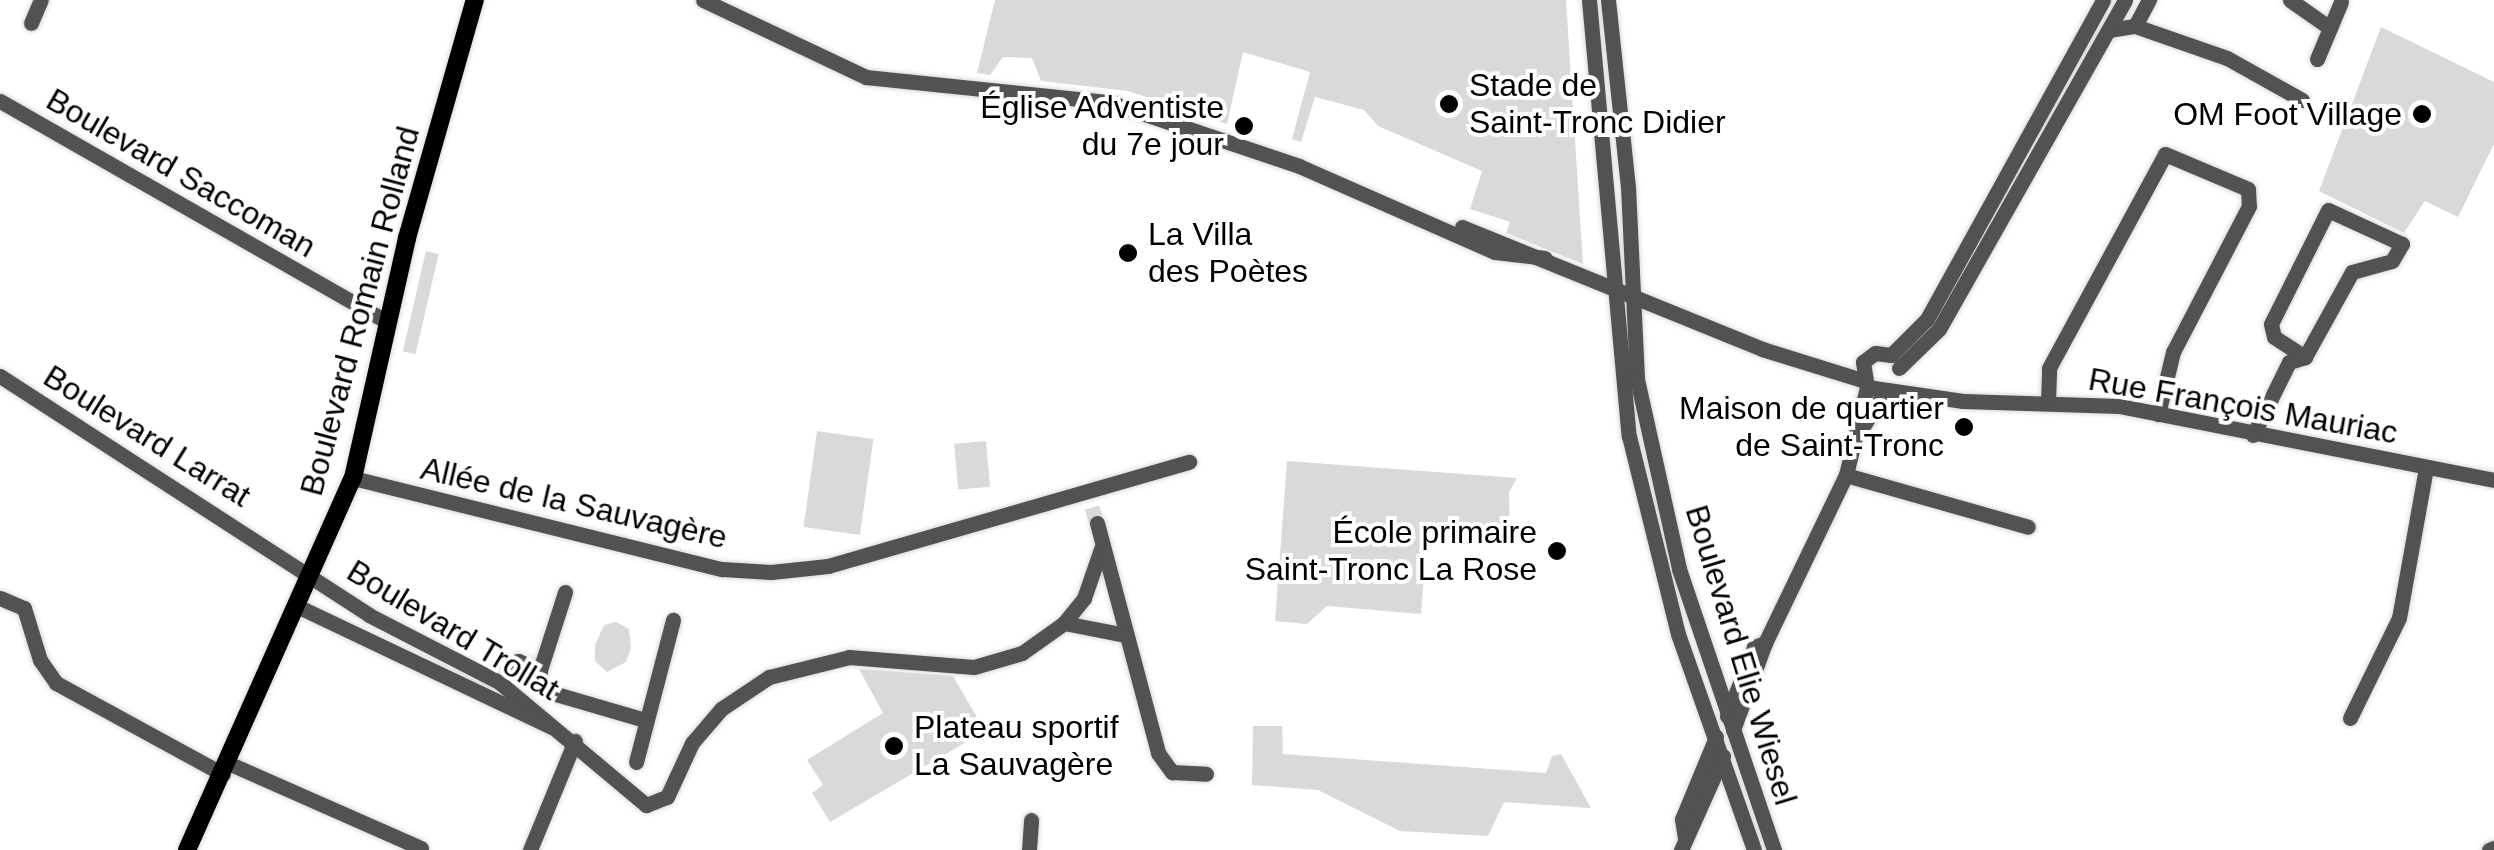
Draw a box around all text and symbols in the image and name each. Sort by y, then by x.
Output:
place label: Stade de Saint-Tronc Didier [1469,67,1726,142]
street label: Boulevard Saccoman [40,80,322,266]
place label: Église Adventiste du 7e jour [979,89,1224,164]
marker: Stade de Saint-Tronc Didier [1438,93,1460,115]
place label: OM Foot Village [2173,95,2402,133]
marker: OM Foot Village [2411,103,2433,125]
marker: Église Adventiste du 7e jour [1233,115,1255,137]
street label: Boulevard Romain Rolland [292,122,428,500]
place label: La Villa des Poètes [1148,216,1308,291]
marker: La Villa des Poètes [1117,242,1139,264]
street label: Boulevard Larrat [37,357,257,515]
street label: Rue François Mauriac [2086,360,2400,452]
place label: Maison de quartier de Saint-Tronc [1679,390,1944,465]
marker: Maison de quartier de Saint-Tronc [1953,416,1975,438]
street label: Allée de la Sauvagère [417,449,731,557]
street label: Boulevard Elie Wiesel [1677,501,1805,809]
place label: École primaire Saint-Tronc La Rose [1245,514,1537,589]
marker: École primaire Saint-Tronc La Rose [1546,540,1568,562]
street label: Boulevard Trollat [340,552,566,708]
place label: Plateau sportif La Sauvagère [914,709,1119,784]
marker: Plateau sportif La Sauvagère [883,735,905,757]

